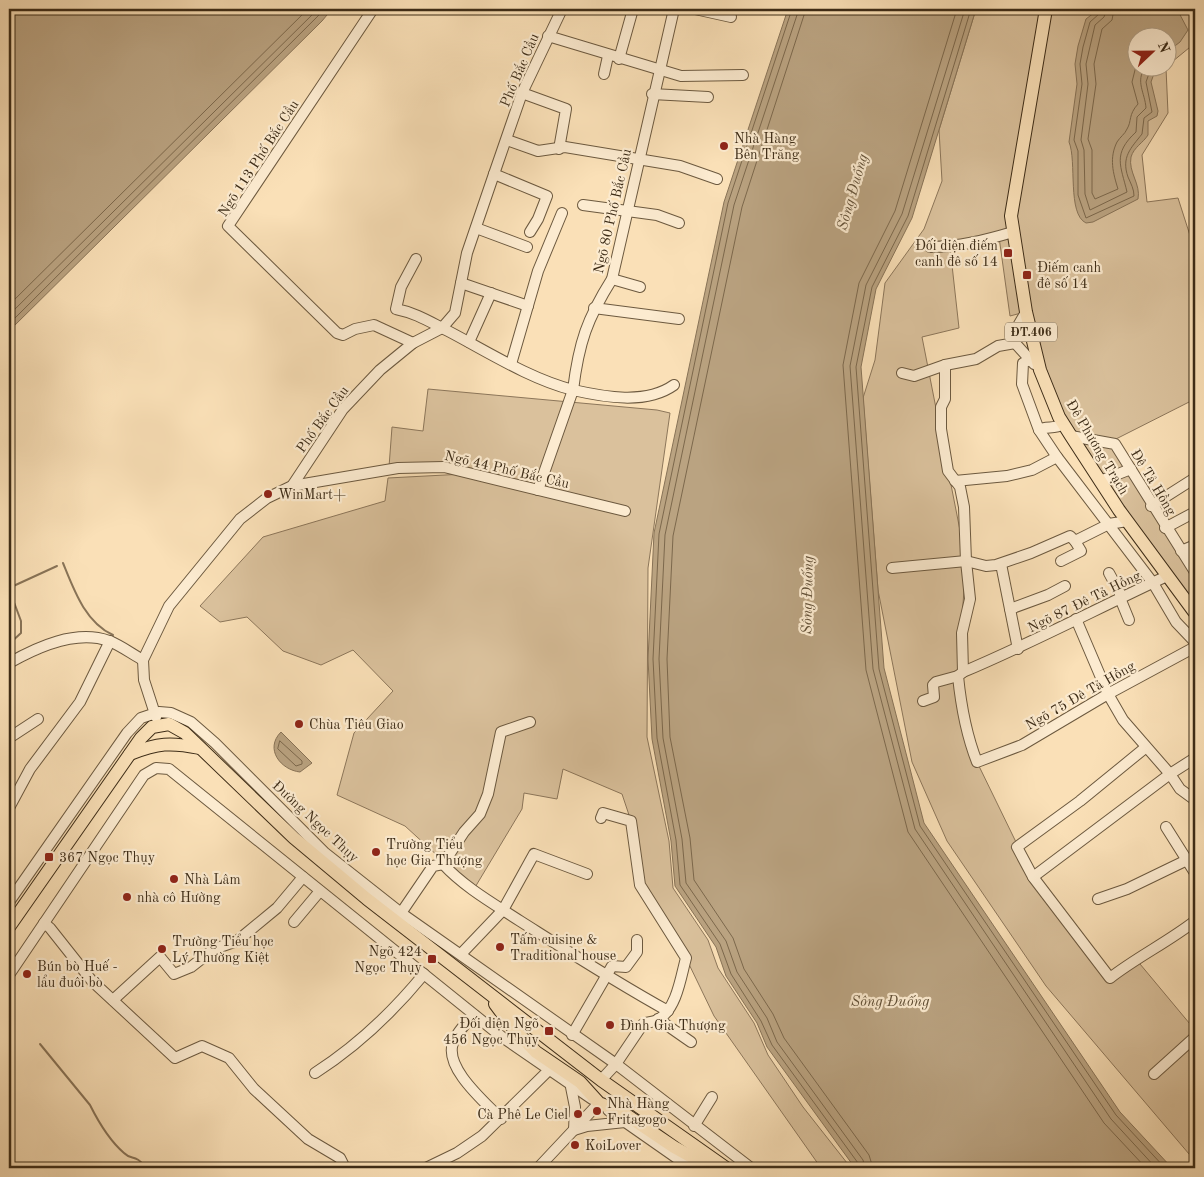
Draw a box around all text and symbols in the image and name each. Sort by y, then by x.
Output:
north arrow [1126,28,1176,78]
street label: Phố Bắc Cầu [496,30,542,109]
text: N [1155,40,1172,55]
street label: Ngõ 113 Phố Bắc Cầu [214,96,302,219]
place label: Nhà Hàng Bên Trăng [734,132,800,162]
marker: Nhà Hàng Bên Trăng [718,140,730,152]
street label: Ngõ 80 Phố Bắc Cầu [590,146,634,275]
water label: Sông Đuống [835,153,872,232]
place label: Đối diện điếm canh đê số 14 [915,238,998,269]
marker: Đối diện điếm canh đê số 14 [1002,247,1014,259]
place label: Điếm canh đê số 14 [1037,260,1102,291]
marker: Điếm canh đê số 14 [1021,269,1033,281]
road number: ĐT.406 [1005,322,1057,342]
street label: Phố Bắc Cầu [292,382,352,455]
street label: Đê Phương Trạch [1063,398,1131,498]
street label: Đê Tả Hồng [1128,446,1180,518]
street label: Ngõ 44 Phố Bắc Cầu [443,447,572,491]
marker: WinMart+ [262,488,274,500]
place label: WinMart+ [278,488,346,502]
water label: Sông Đuống [800,556,817,635]
street label: Ngõ 87 Đê Tả Hồng [1025,566,1144,635]
street label: Ngõ 75 Đê Tả Hồng [1022,657,1138,733]
marker: Chùa Tiêu Giao [293,718,305,730]
place label: Chùa Tiêu Giao [309,718,404,732]
street label: Đường Ngọc Thụy [270,778,361,865]
place label: Trường Tiểu học Gia Thượng [386,836,483,868]
marker: Trường Tiểu học Gia Thượng [370,846,382,858]
marker: 367 Ngọc Thụy [43,851,55,863]
place label: 367 Ngọc Thụy [59,851,156,865]
marker: Nhà Lâm [168,873,180,885]
place label: Nhà Lâm [184,873,241,887]
marker: nhà cô Hường [121,891,133,903]
place label: nhà cô Hường [137,891,221,905]
place label: Tấm cuisine & Traditional house [510,932,616,963]
place label: Trường Tiểu học Lý Thường Kiệt [172,933,273,965]
marker: Tấm cuisine & Traditional house [494,941,506,953]
marker: Trường Tiểu học Lý Thường Kiệt [156,943,168,955]
place label: Ngõ 424 Ngọc Thụy [354,945,423,975]
marker: Ngõ 424 Ngọc Thụy [426,953,438,965]
place label: Bún bò Huế - lẩu đuôi bò [37,959,118,990]
marker: Bún bò Huế - lẩu đuôi bò [21,968,33,980]
water label: Sông Đuống [851,995,929,1010]
place label: Đối diện Ngõ 456 Ngọc Thụy [443,1016,540,1047]
marker: Đình Gia Thượng [604,1019,616,1031]
place label: Đình Gia Thượng [620,1019,726,1033]
marker: Đối diện Ngõ 456 Ngọc Thụy [543,1025,555,1037]
place label: Nhà Hàng Fritagogo [607,1097,670,1127]
marker: Nhà Hàng Fritagogo [591,1105,603,1117]
place label: Cà Phê Le Ciel [477,1108,568,1122]
marker: Cà Phê Le Ciel [572,1108,584,1120]
marker: KoiLover [569,1139,581,1151]
place label: KoiLover [585,1139,641,1153]

